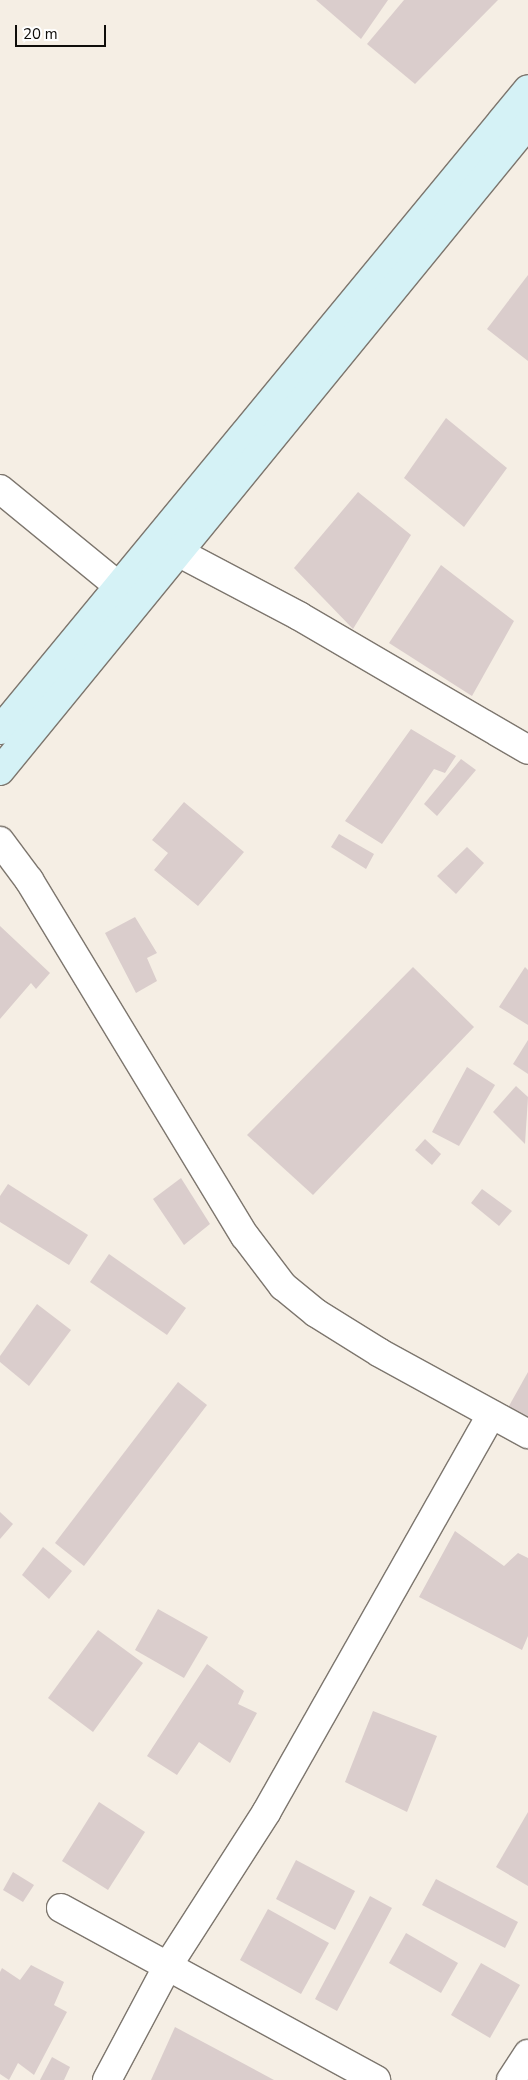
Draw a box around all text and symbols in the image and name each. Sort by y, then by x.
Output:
scale bar [18,15,109,47]
text: 20 m [23,24,58,44]

